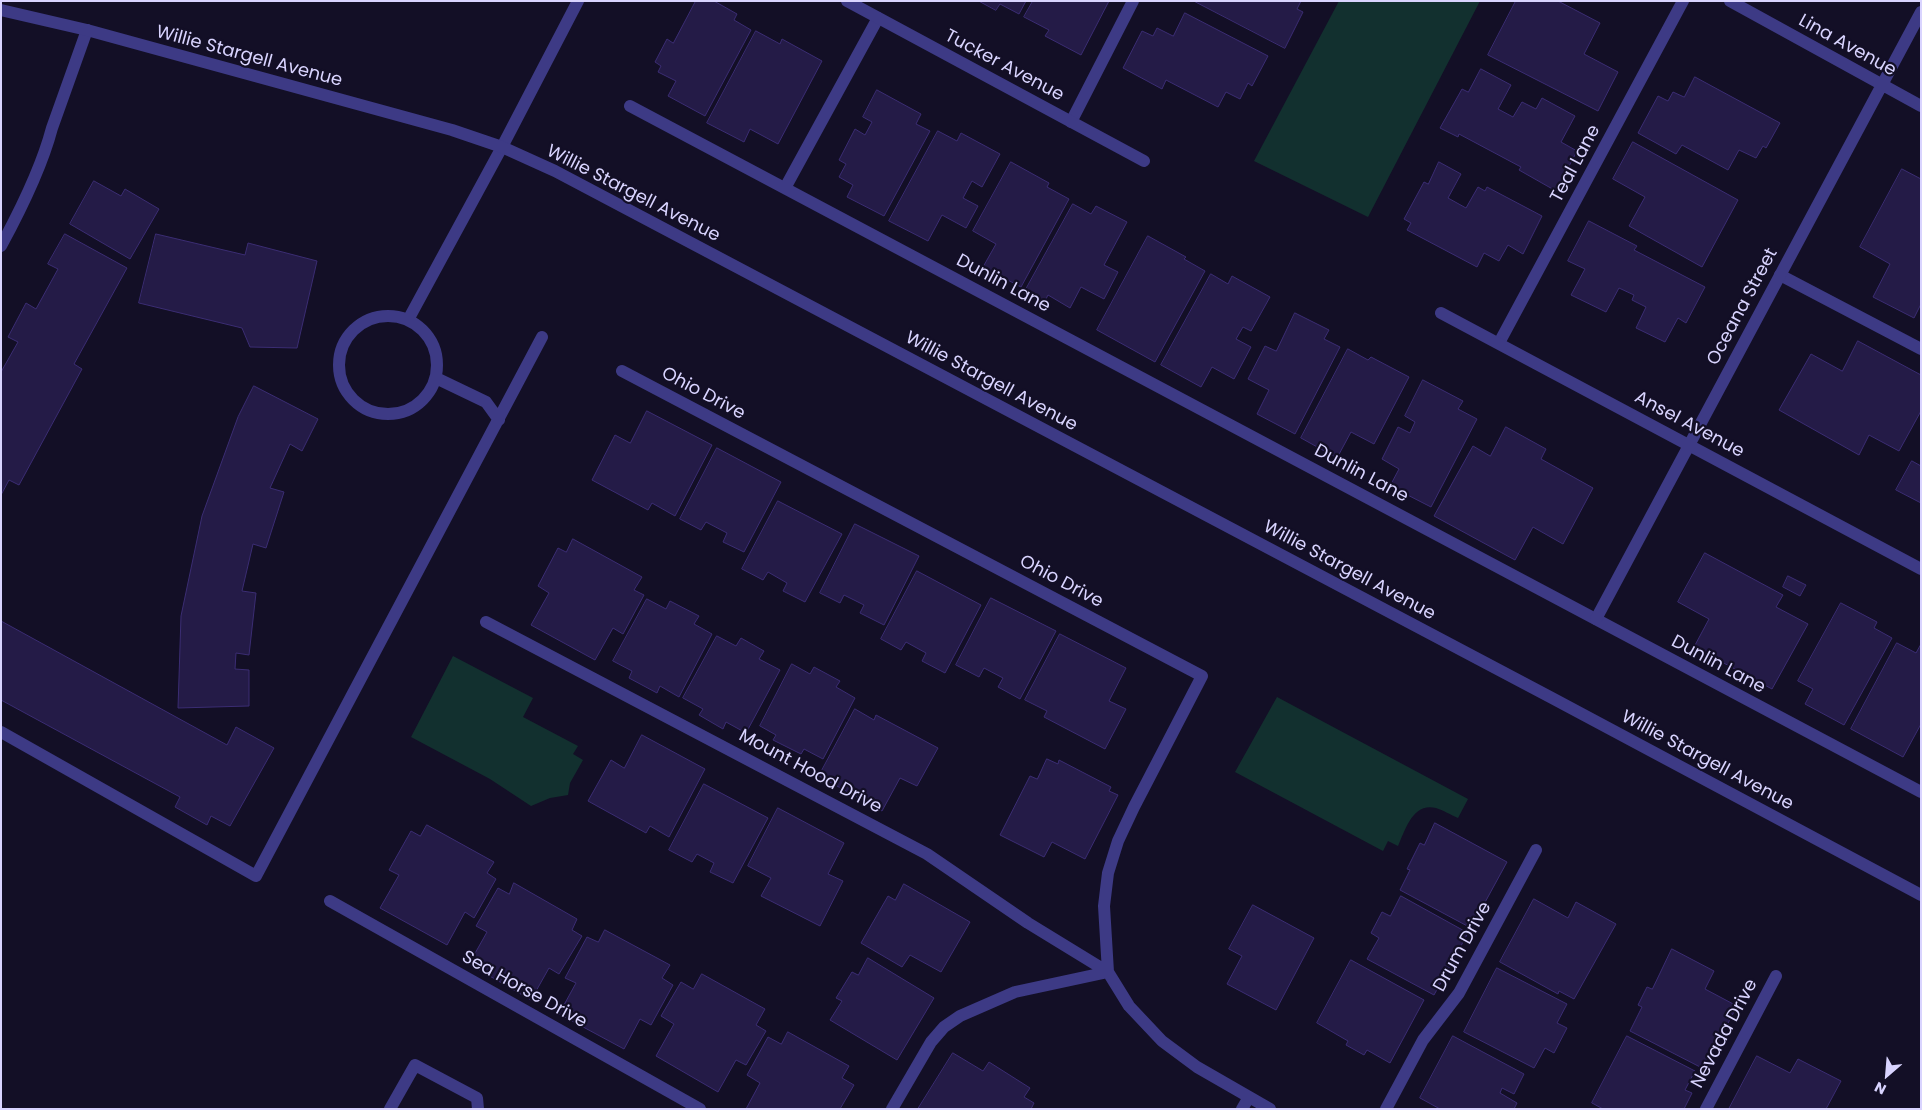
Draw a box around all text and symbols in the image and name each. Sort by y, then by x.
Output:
street label: Lina Avenue [1794,10,1900,82]
street label: Willie Stargell Avenue [154,22,344,92]
street label: Tucker Avenue [941,26,1067,106]
street label: Teal Lane [1547,121,1605,207]
street label: Willie Stargell Avenue [543,141,723,247]
street label: Oceana Street [1703,245,1783,369]
street label: Dunlin Lane [952,250,1054,318]
street label: Willie Stargell Avenue [901,327,1081,437]
street label: Ohio Drive [658,363,748,425]
street label: Ansel Avenue [1630,387,1748,463]
street label: Dunlin Lane [1310,440,1412,508]
street label: Willie Stargell Avenue [1259,516,1439,626]
street label: Ohio Drive [1016,551,1106,613]
street label: Dunlin Lane [1667,631,1769,699]
street label: Willie Stargell Avenue [1617,706,1797,816]
street label: Mount Hood Drive [735,725,885,819]
street label: Drum Drive [1429,898,1497,996]
street label: Sea Horse Drive [458,947,590,1033]
street label: Nevada Drive [1687,976,1763,1092]
north arrow [1862,1050,1912,1100]
text: N [1871,1077,1889,1100]

